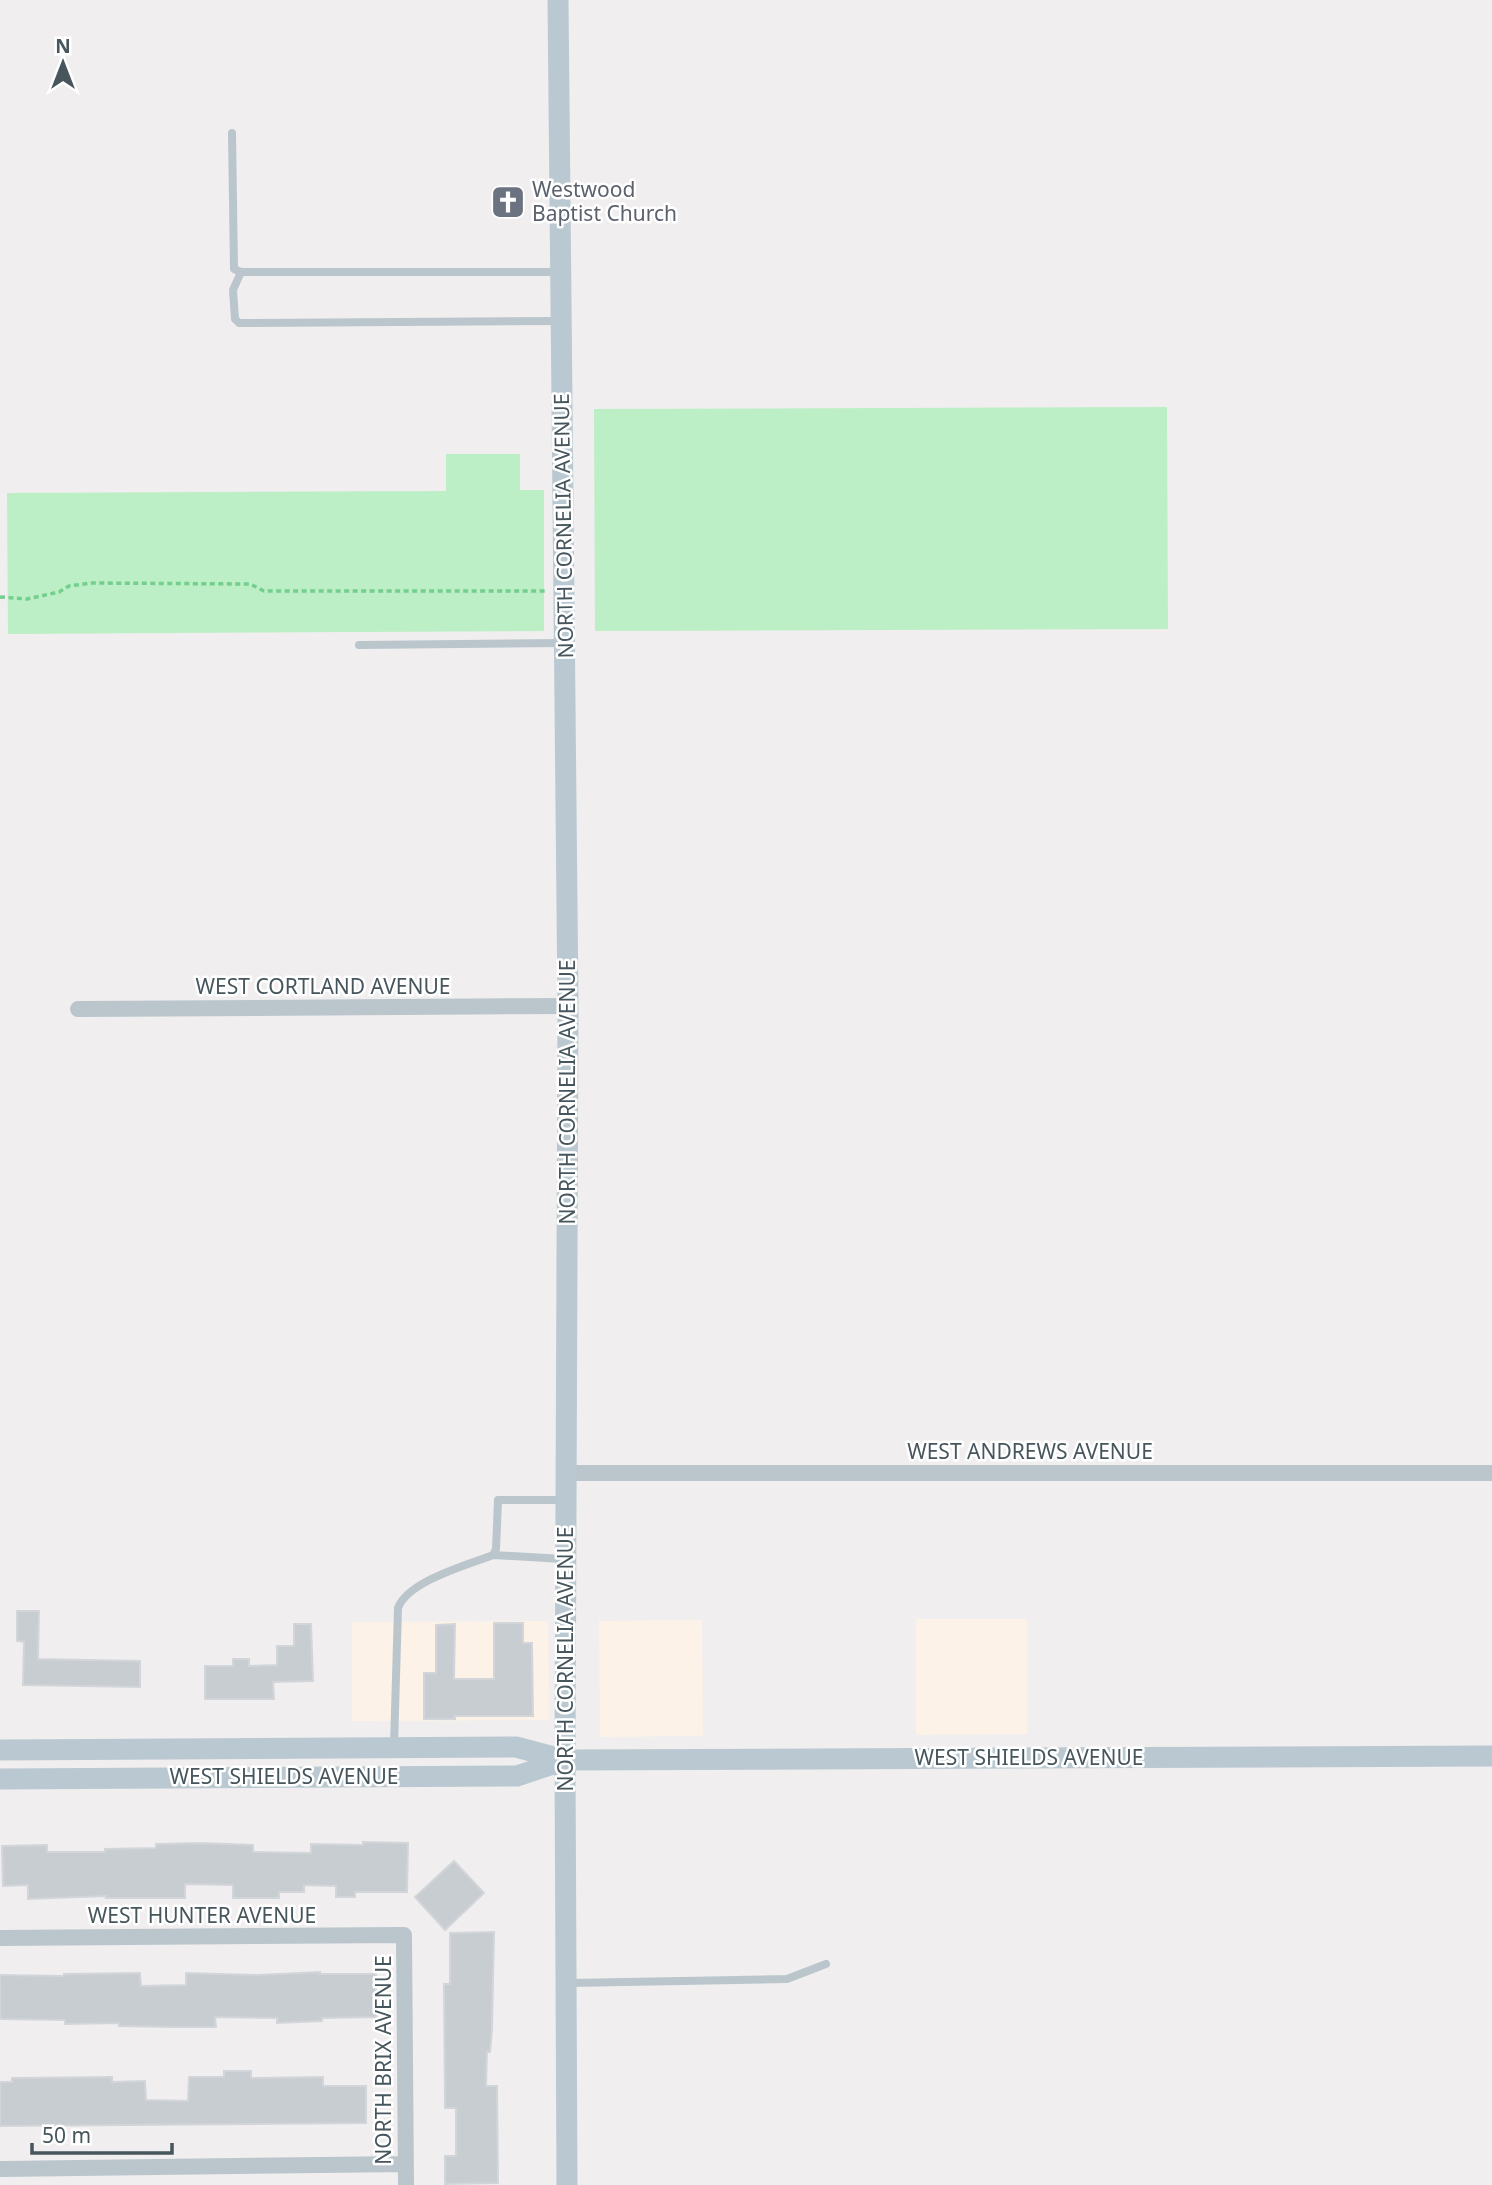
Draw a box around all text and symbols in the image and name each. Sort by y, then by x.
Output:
north arrow [28,28,98,98]
text: N [55,33,71,59]
place label: Westwood Baptist Church [532,175,677,227]
church icon: Westwood Baptist Church [489,183,527,221]
street label: NORTH CORNELIA AVENUE [547,393,579,659]
street label: NORTH CORNELIA AVENUE [553,960,581,1224]
street label: WEST CORTLAND AVENUE [196,972,450,1000]
street label: WEST ANDREWS AVENUE [907,1437,1153,1465]
street label: NORTH CORNELIA AVENUE [551,1527,579,1791]
street label: WEST SHIELDS AVENUE [915,1743,1143,1771]
street label: WEST SHIELDS AVENUE [170,1762,398,1790]
street label: WEST HUNTER AVENUE [88,1901,316,1929]
street label: NORTH BRIX AVENUE [369,1955,397,2165]
scale bar [32,2112,172,2156]
text: 50 m [42,2121,91,2149]

